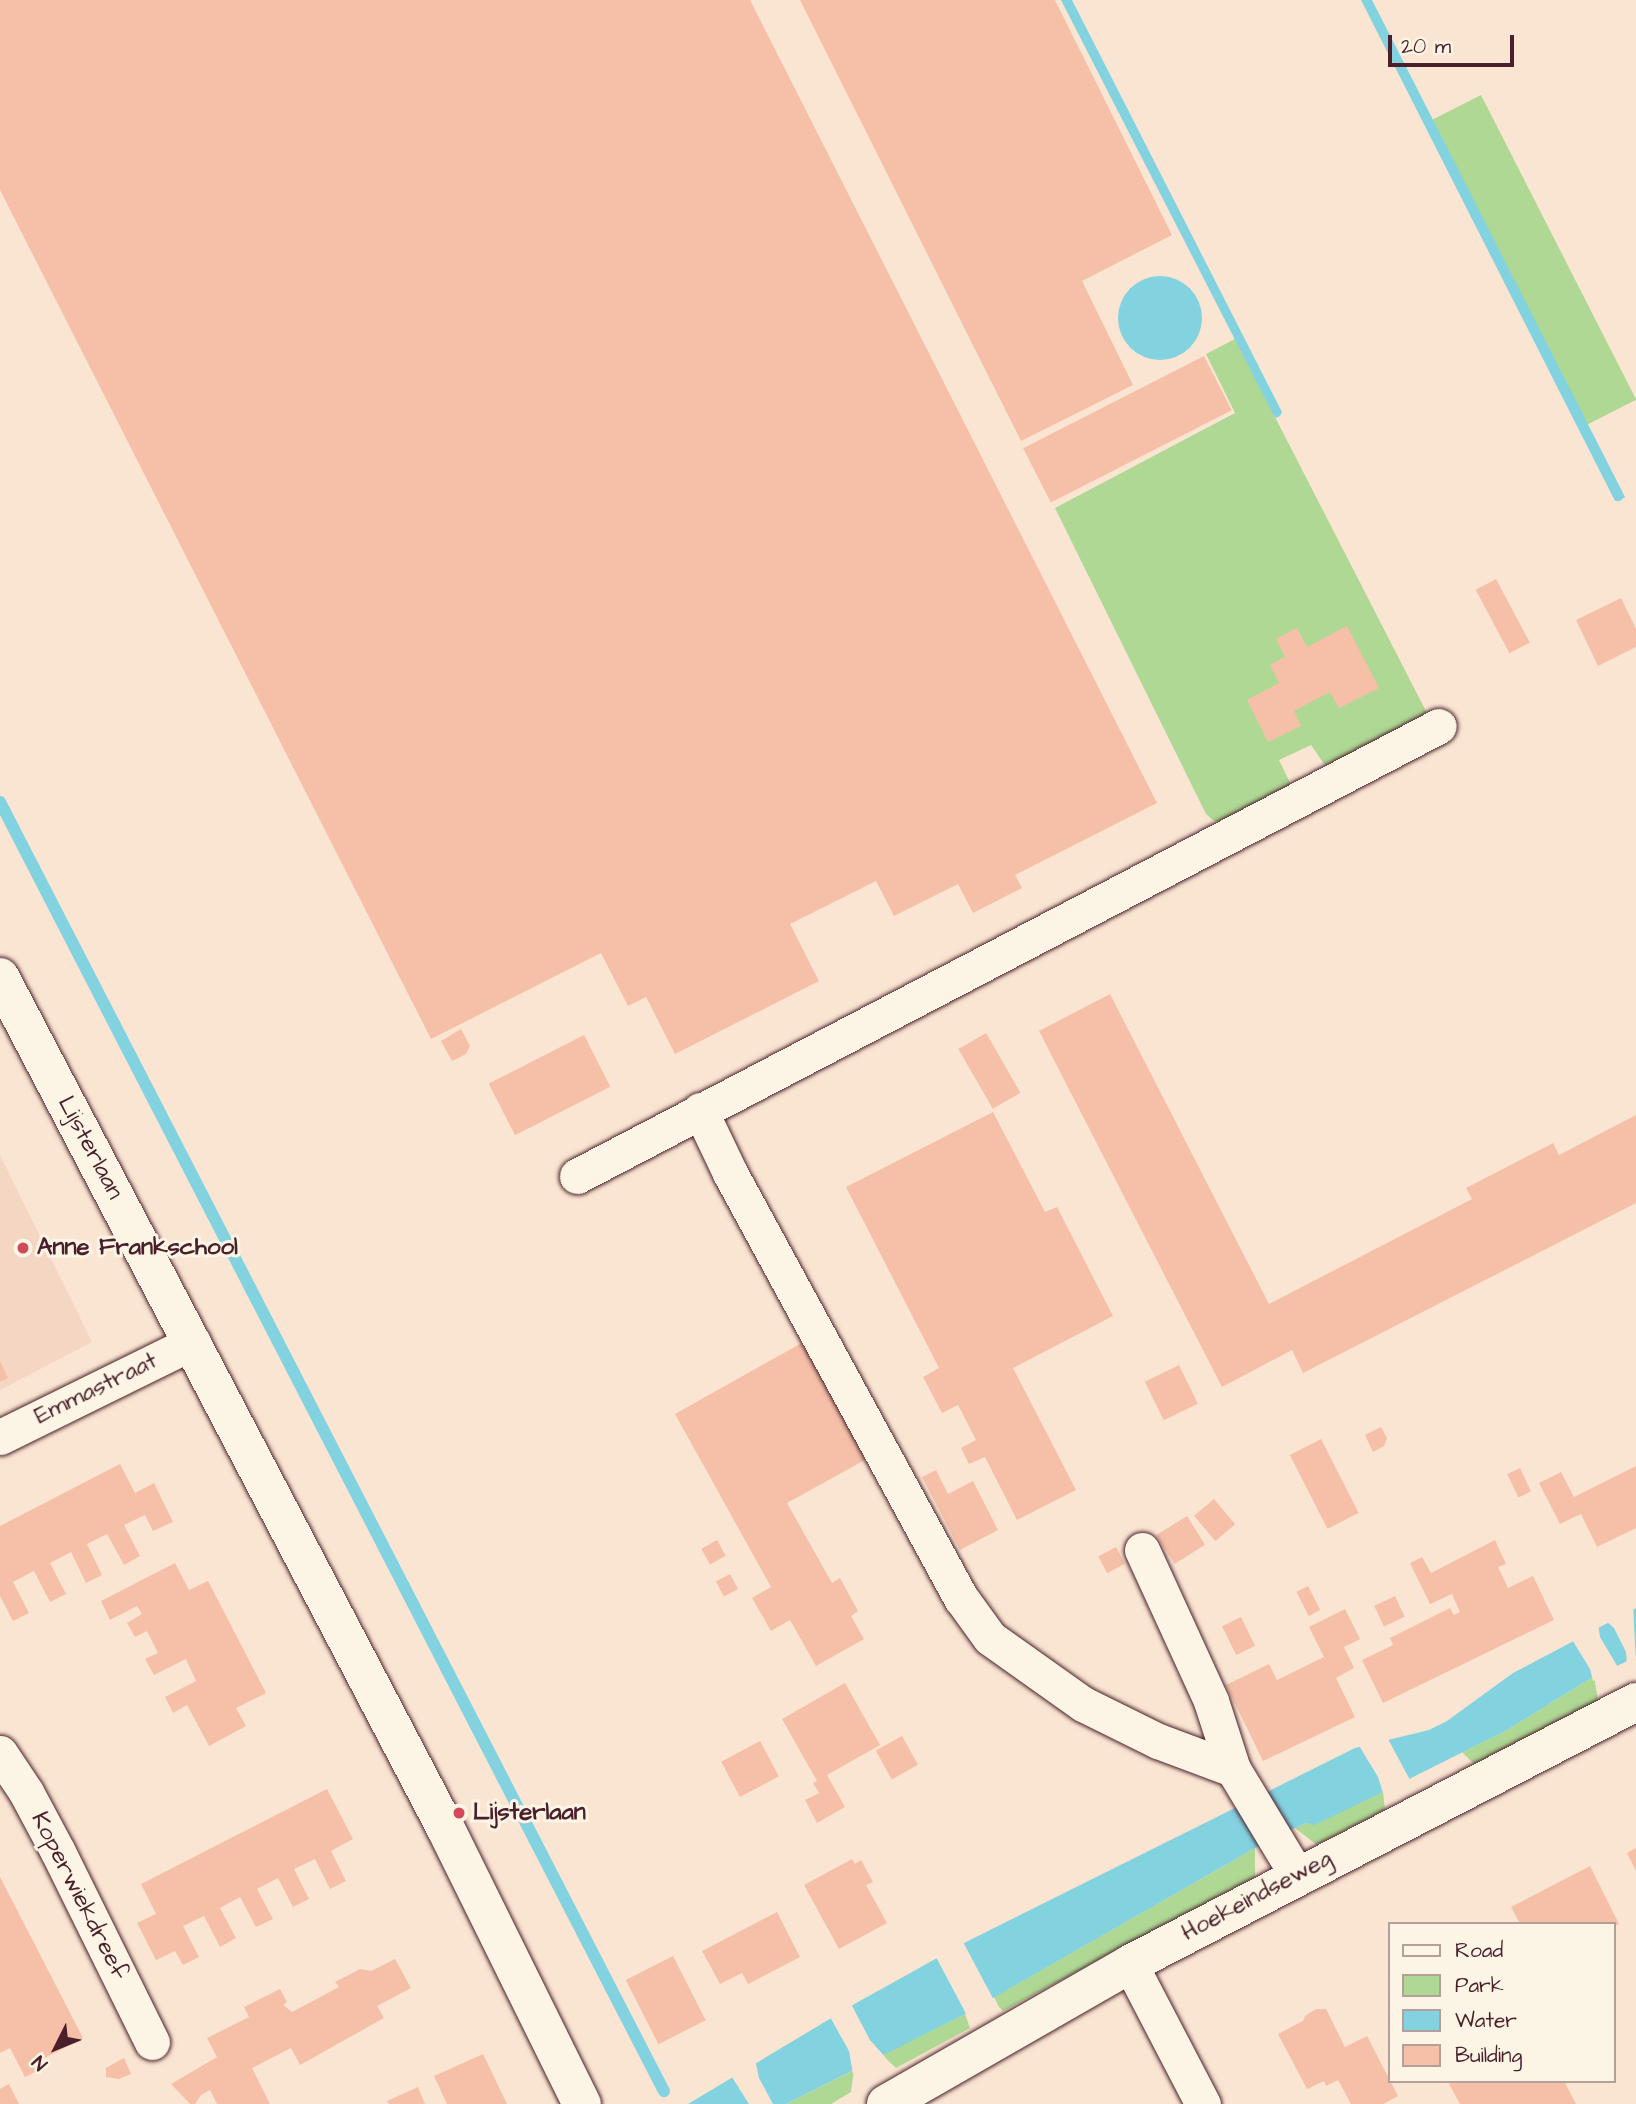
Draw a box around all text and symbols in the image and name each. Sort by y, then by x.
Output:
scale bar [1391,21,1517,65]
text: 20 m [1401,32,1451,61]
street label: Lijsterlaan [51,1091,129,1205]
place label: Anne Frankschool [37,1234,238,1262]
marker: Anne Frankschool [15,1240,31,1256]
street label: Emmastraat [30,1347,162,1431]
place label: Lijsterlaan [473,1799,586,1827]
marker: Lijsterlaan [451,1805,467,1821]
street label: Koperwiekdreef [24,1807,134,1985]
street label: Hoekeindseweg [1177,1844,1337,1948]
legend [1388,1922,1615,2083]
text: Road [1455,1936,1503,1965]
text: Park [1455,1971,1504,2000]
text: Water [1455,2006,1517,2035]
north arrow [21,2013,91,2083]
text: Building [1455,2041,1522,2070]
text: N [26,2049,54,2076]

